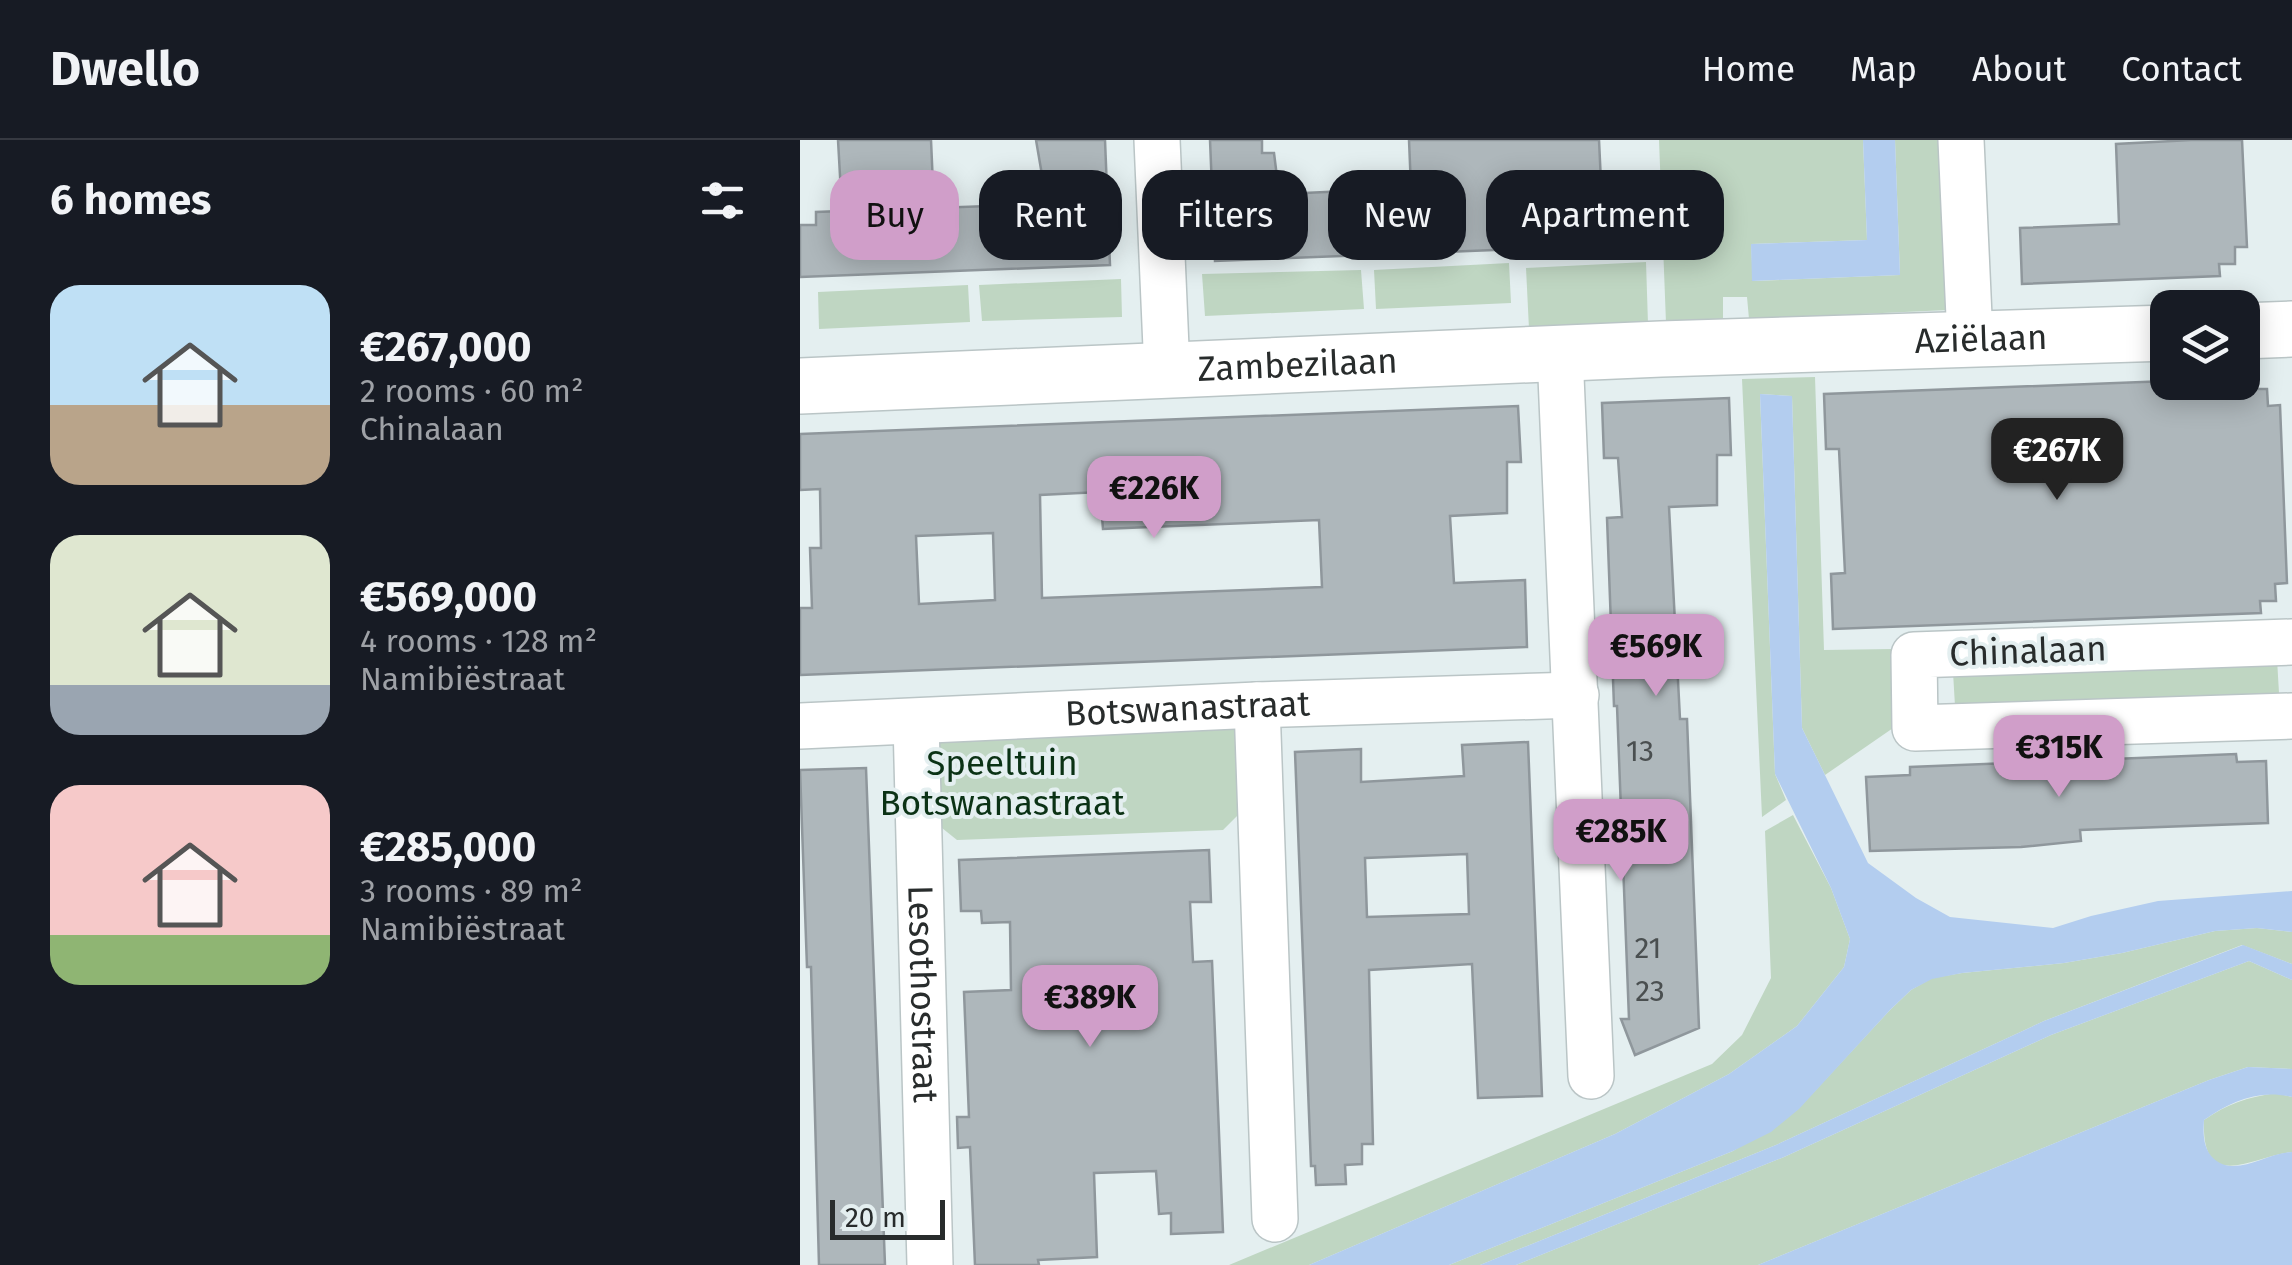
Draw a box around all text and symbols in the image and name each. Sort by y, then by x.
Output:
text: Dwello [50,40,200,98]
text: Home [1702,48,1795,90]
text: Map [1850,48,1917,90]
text: About [1972,48,2066,90]
text: Contact [2121,48,2242,90]
chip: Buy [830,170,959,260]
chip: Rent [979,170,1122,260]
chip: Filters [1142,170,1308,260]
chip: New [1328,170,1466,260]
chip: Apartment [1486,170,1724,260]
icon: filters [695,173,750,228]
text: 6 homes [50,175,211,225]
map controls [2150,290,2260,400]
button: layers [2150,290,2260,400]
street label: Aziëlaan [1914,316,2048,362]
text: €267,000 [360,322,532,372]
icon: home [130,325,250,445]
street label: Zambezilaan [1197,339,1398,390]
text: 2 rooms · 60 m² [360,372,584,410]
text: Chinalaan [360,410,504,448]
pin: €267K [1987,418,2127,503]
text: €267K [2013,431,2101,469]
pin: €226K [1084,456,1224,541]
text: €226K [1109,469,1199,507]
text: €569,000 [360,572,537,622]
icon: home [130,575,250,695]
pin: €569K [1586,614,1726,699]
text: 4 rooms · 128 m² [360,622,597,660]
text: €569K [1610,627,1702,665]
street label: Chinalaan [1949,627,2107,675]
text: Namibiëstraat [360,660,565,698]
street label: Botswanastraat [1064,682,1311,735]
pin: €315K [1989,715,2129,800]
text: €315K [2015,728,2103,766]
house number: 13 [1626,733,1654,769]
park label: Speeltuin Botswanastraat [879,742,1125,824]
pin: €285K [1551,799,1691,884]
text: €285K [1575,812,1667,850]
text: €285,000 [360,822,536,872]
icon: home [130,825,250,945]
text: 3 rooms · 89 m² [360,872,583,910]
street label: Lesothostraat [899,884,947,1104]
text: Namibiëstraat [360,910,565,948]
house number: 21 [1634,930,1662,966]
pin: €389K [1020,965,1160,1050]
house number: 23 [1635,973,1665,1009]
text: €389K [1044,978,1136,1016]
scale bar [830,1195,945,1240]
text: 20 m [845,1201,906,1234]

